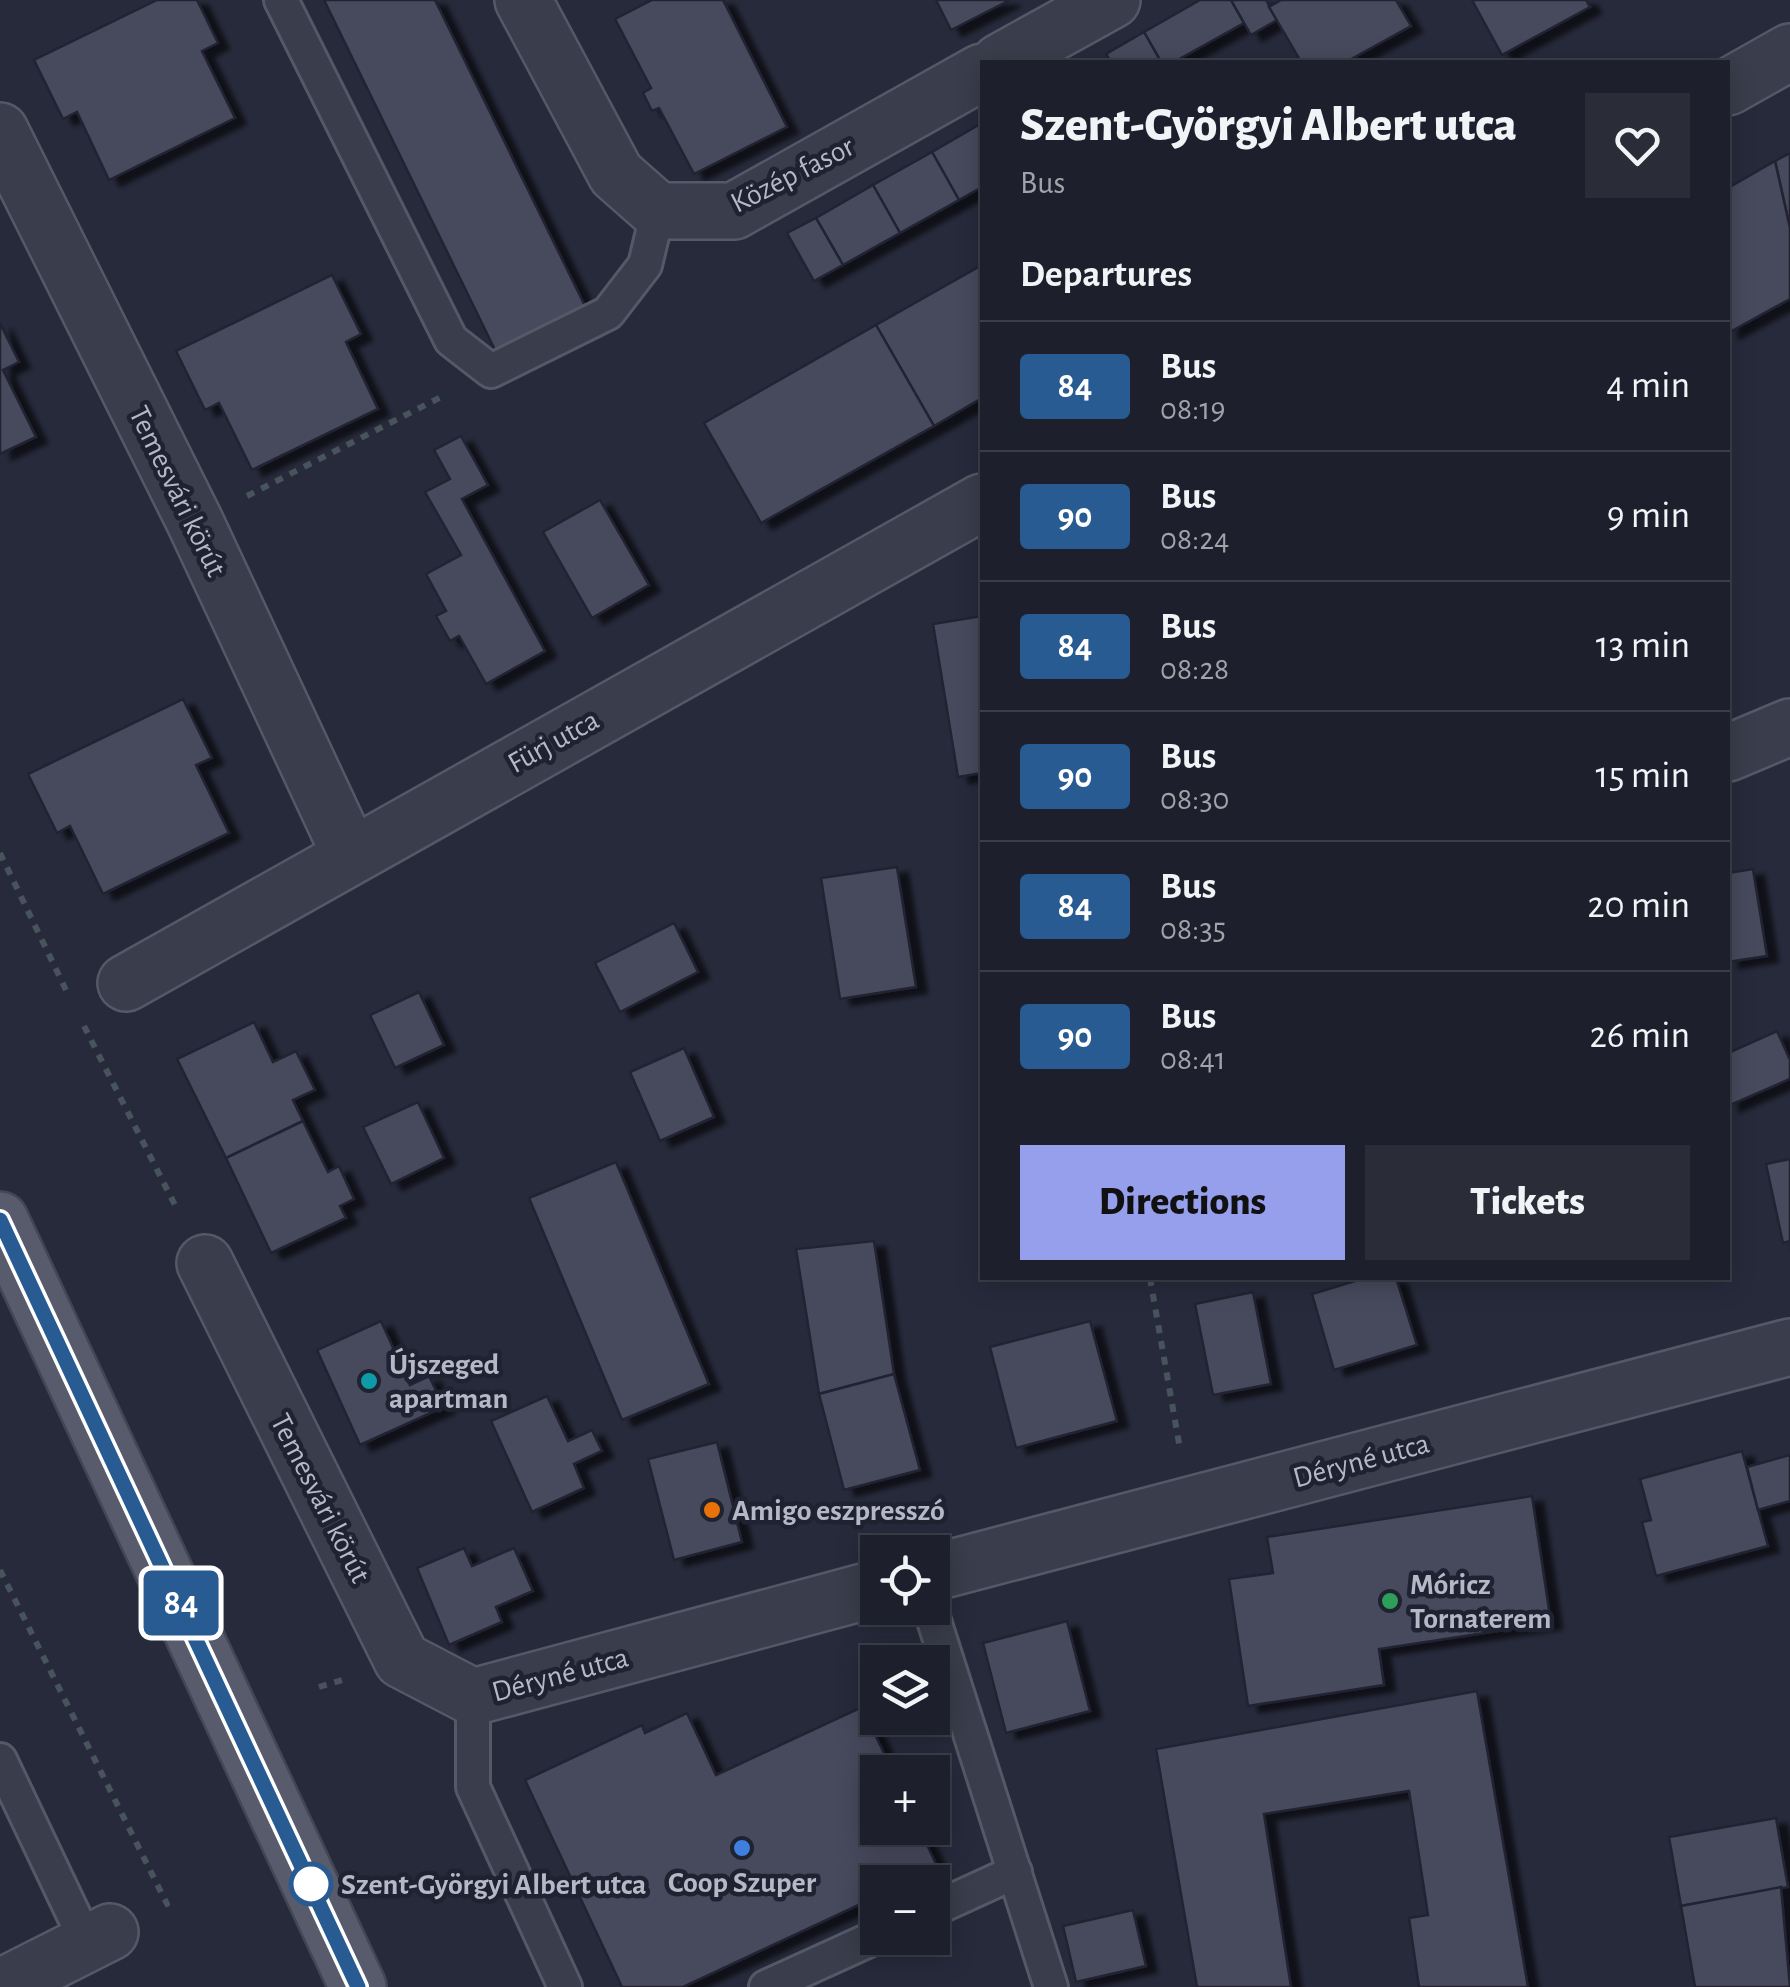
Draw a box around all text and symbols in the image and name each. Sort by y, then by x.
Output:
button: heart [1585,93,1690,198]
text: Szent-Györgyi Albert utca [1020,102,1517,150]
street label: Közép fasor [726,131,859,219]
text: Bus [1020,167,1065,199]
text: Departures [1020,256,1192,294]
text: Bus [1160,348,1216,386]
text: 4 min [1606,367,1690,405]
text: 84 [1058,369,1092,404]
text: 08:19 [1160,393,1225,425]
street label: Temesvári körút [123,402,231,582]
text: Bus [1160,478,1216,516]
text: 9 min [1607,497,1690,535]
text: 90 [1057,499,1093,534]
text: 08:24 [1160,523,1229,555]
text: Bus [1160,608,1216,646]
text: 13 min [1596,627,1690,665]
text: 84 [1058,629,1092,664]
text: 08:28 [1160,653,1229,685]
street label: Fürj utca [503,705,604,779]
text: Bus [1160,738,1216,776]
text: 15 min [1596,757,1690,795]
text: 90 [1057,759,1093,794]
text: 08:30 [1160,783,1229,815]
text: Bus [1160,868,1216,906]
text: 20 min [1587,887,1690,925]
text: 84 [1058,889,1092,924]
text: 08:35 [1160,913,1226,945]
text: Bus [1160,998,1216,1036]
text: 26 min [1589,1017,1690,1055]
text: 90 [1057,1019,1093,1054]
text: 08:41 [1160,1043,1226,1075]
button: Directions [1020,1145,1345,1260]
button: Tickets [1365,1145,1690,1260]
place label: Újszeged apartman [389,1347,508,1414]
marker: Újszeged apartman [358,1370,380,1392]
street label: Temesvári körút [265,1409,376,1588]
street label: Déryné utca [1290,1428,1433,1494]
place label: Amigo eszpresszó [732,1496,945,1526]
marker: Amigo eszpresszó [701,1499,723,1521]
map controls [860,1535,950,1955]
button: locate [860,1535,950,1625]
line badge: 84 [136,1570,226,1636]
place label: Móricz Tornaterem [1410,1570,1551,1634]
text: 84 [164,1586,198,1621]
marker: Móricz Tornaterem [1379,1590,1401,1612]
street label: Déryné utca [489,1642,632,1708]
button: layers [860,1645,950,1735]
button: + [860,1755,950,1845]
marker: Coop Szuper [731,1837,753,1859]
marker: Szent-Györgyi Albert utca [290,1863,332,1905]
button: − [860,1865,950,1955]
place label: Coop Szuper [668,1868,817,1898]
place label: Szent-Györgyi Albert utca [341,1870,646,1900]

